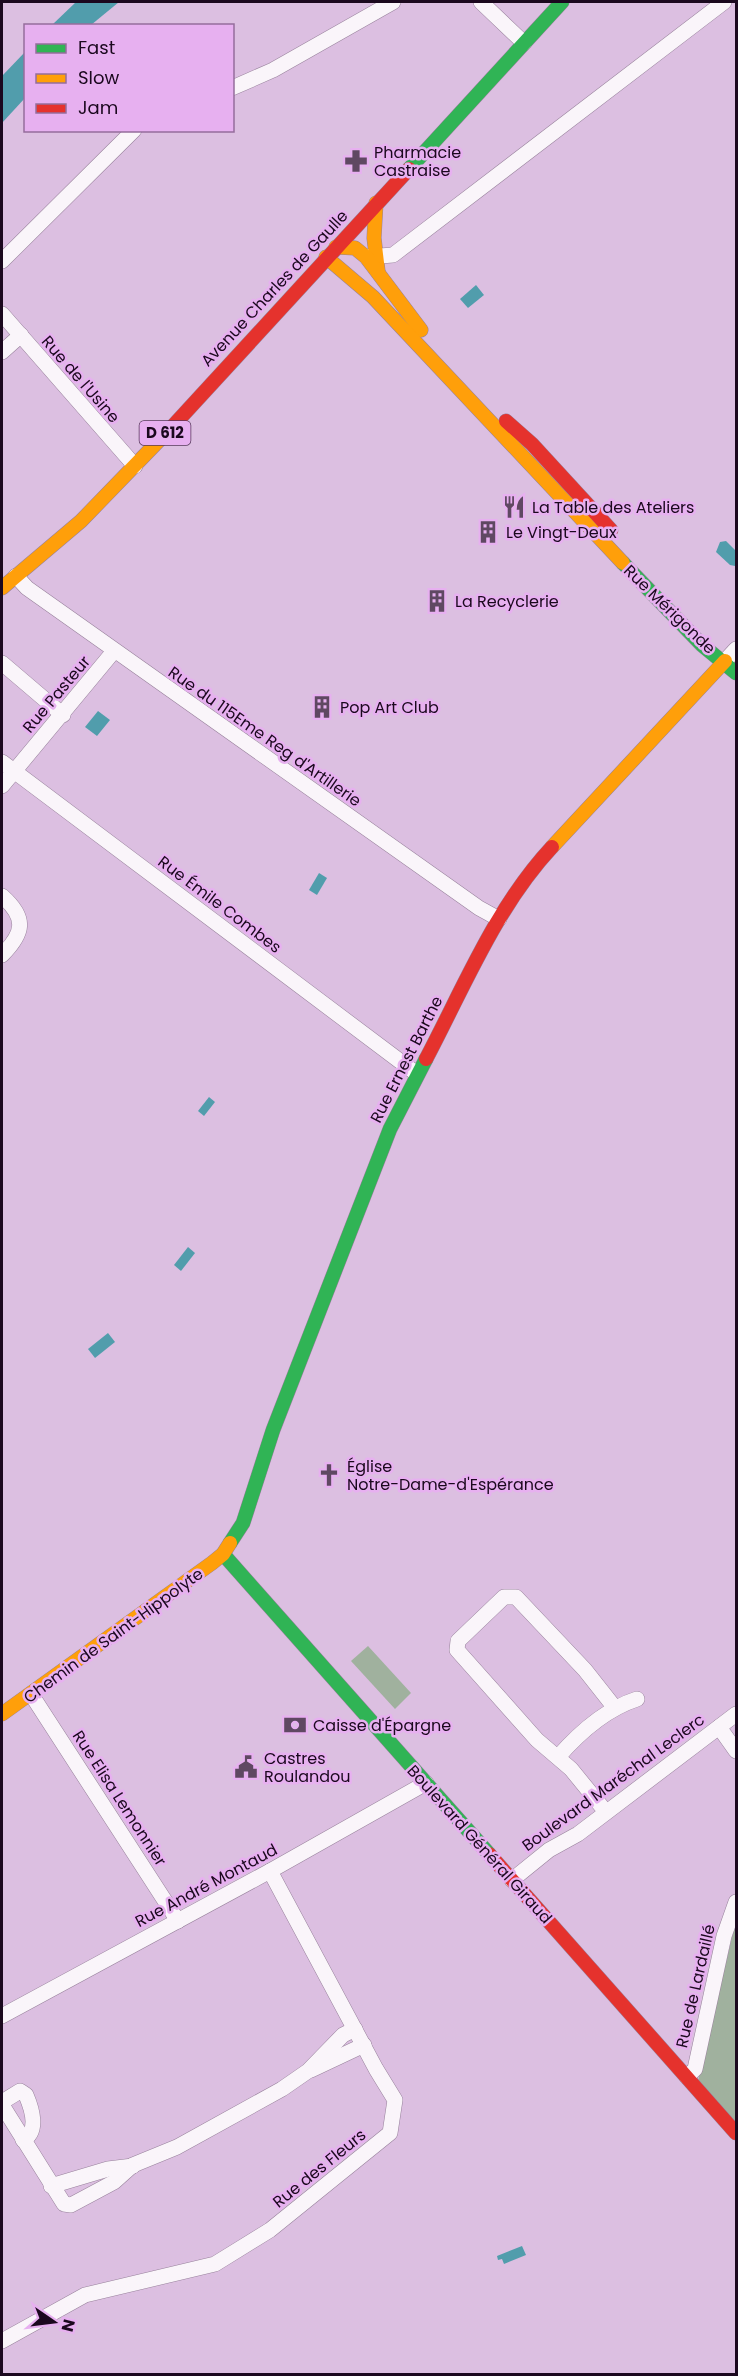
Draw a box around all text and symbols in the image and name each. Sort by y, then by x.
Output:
legend [24,24,234,132]
text: Fast [78,35,115,60]
text: Slow [78,65,120,90]
text: Jam [78,95,118,120]
place label: Pharmacie Castraise [374,141,461,182]
pharmacy icon: Pharmacie Castraise [343,148,369,174]
street label: Avenue Charles de Gaulle [196,205,353,372]
street label: Rue de l'Usine [36,331,125,428]
road number: D 612 [140,421,190,445]
restaurant icon: La Table des Ateliers [501,494,527,520]
place label: La Table des Ateliers [532,496,694,519]
building icon: Le Vingt-Deux [475,519,501,545]
place label: Le Vingt-Deux [506,521,617,544]
street label: Rue Mérigonde [619,559,721,659]
building icon: La Recyclerie [424,588,450,614]
place label: La Recyclerie [455,590,559,613]
street label: Rue Pasteur [17,651,96,738]
street label: Rue du 115Eme Reg d'Artillerie [164,661,366,812]
building icon: Pop Art Club [309,694,335,720]
place label: Pop Art Club [340,696,439,719]
street label: Rue Émile Combes [153,850,286,958]
street label: Rue Ernest Barthe [365,992,448,1127]
place label: Église Notre-Dame-d'Espérance [347,1455,554,1496]
church icon: Église Notre-Dame-d'Espérance [316,1462,342,1488]
street label: Chemin de Saint-Hippolyte [19,1562,208,1708]
street label: Boulevard Maréchal Leclerc [517,1708,709,1857]
bank icon: Caisse d'Épargne [282,1712,308,1738]
place label: Caisse d'Épargne [313,1714,451,1737]
street label: Rue Elisa Lemonnier [67,1726,172,1871]
place label: Castres Roulandou [264,1747,351,1788]
public building icon: Castres Roulandou [233,1754,259,1780]
street label: Boulevard Général Giraud [402,1760,557,1929]
street label: Rue André Montaud [131,1838,281,1933]
street label: Rue de Lardaillé [670,1922,721,2050]
street label: Rue des Fleurs [268,2124,371,2213]
north arrow [24,2292,84,2352]
text: N [55,2317,81,2334]

